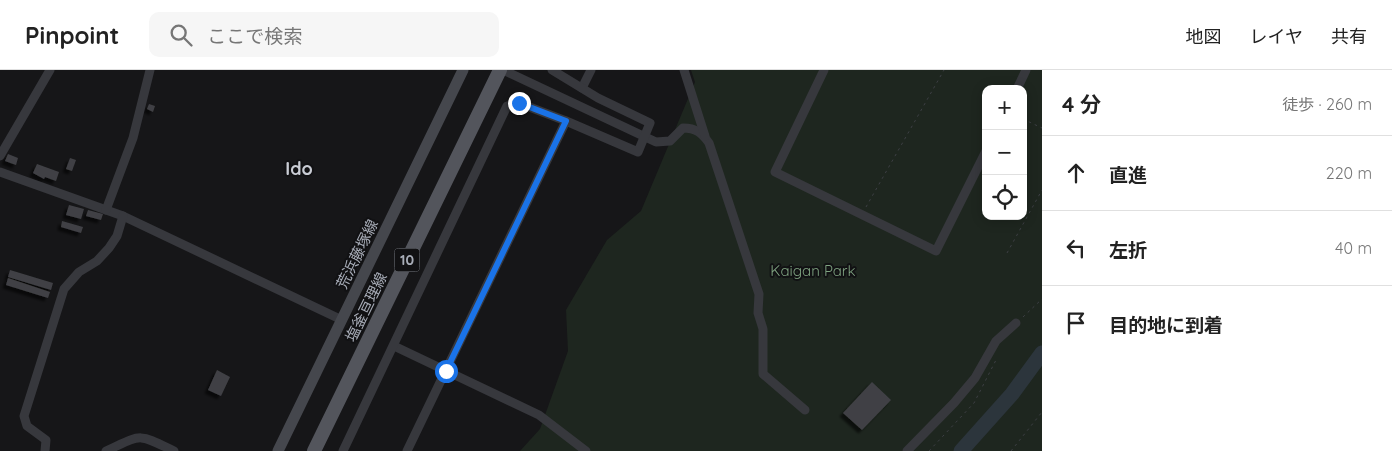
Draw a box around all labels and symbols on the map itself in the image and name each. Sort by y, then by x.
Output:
route end [508,92,531,115]
district label: Ido [285,157,313,180]
street label: 荒浜藤塚線 [332,216,382,292]
road number: 10 [394,248,420,272]
park label: Kaigan Park [770,261,856,280]
street label: 塩釜亘理線 [341,269,391,345]
route start [435,360,458,383]

